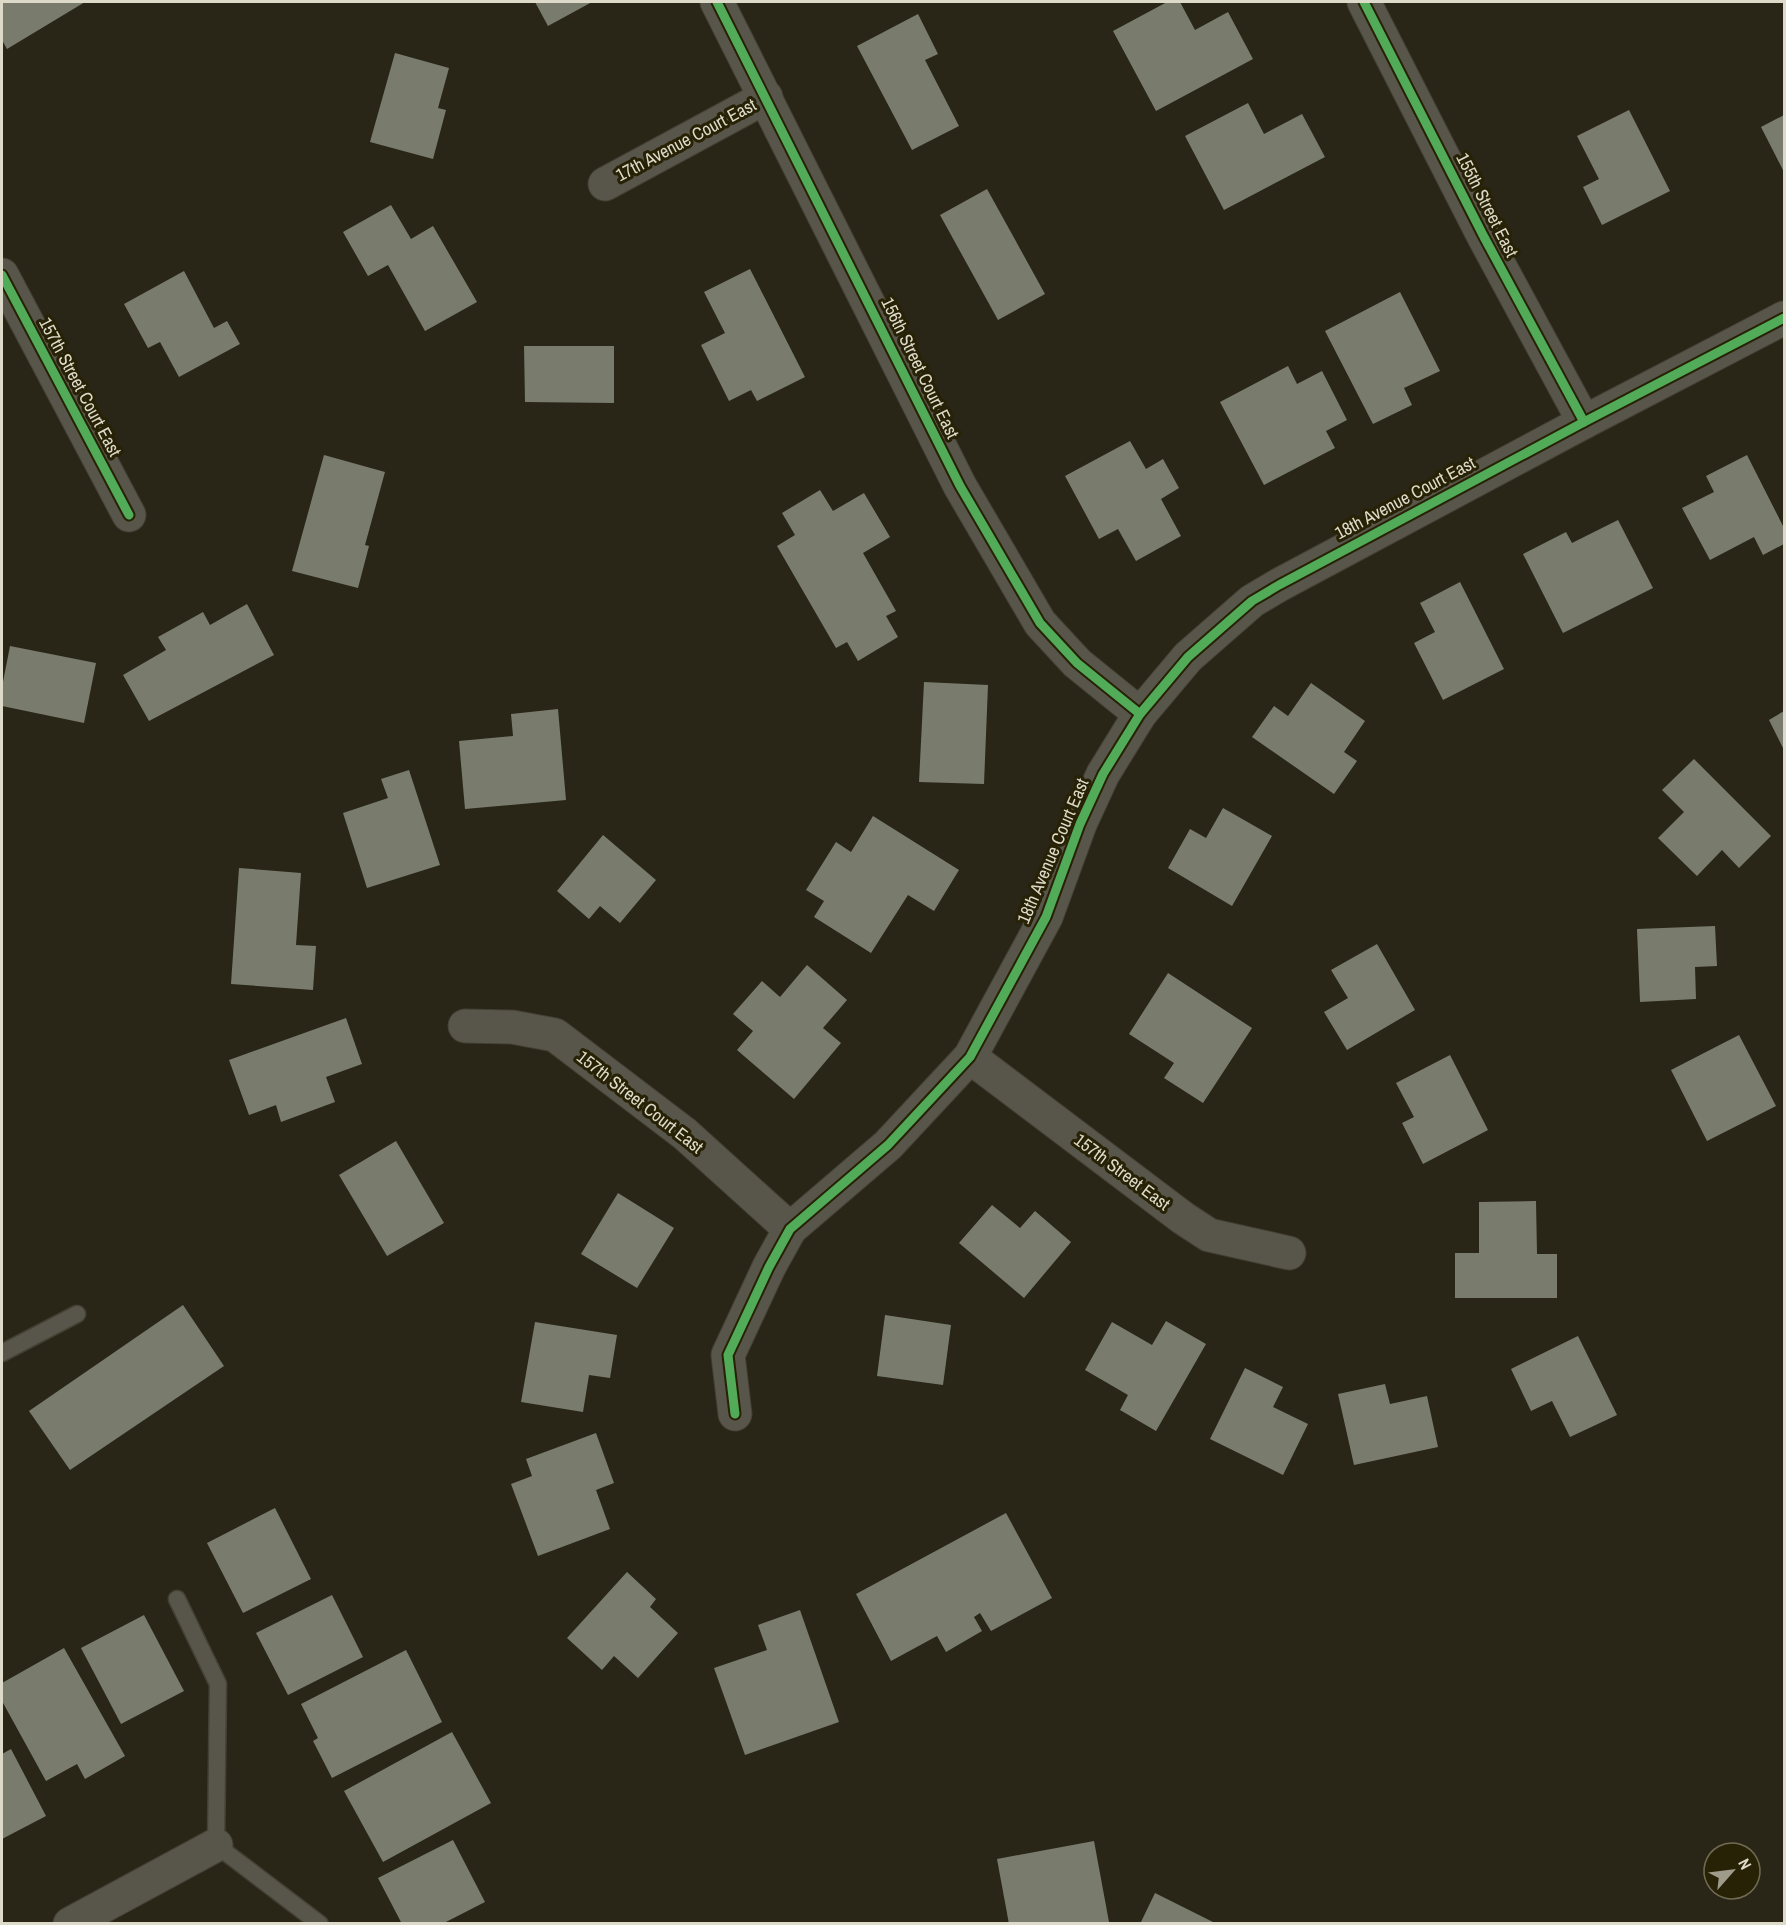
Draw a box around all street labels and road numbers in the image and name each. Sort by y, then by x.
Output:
street label: 17th Avenue Court East [611,92,760,187]
street label: 155th Street East [1450,148,1524,261]
street label: 156th Street Court East [875,293,965,443]
street label: 157th Street Court East [33,313,128,461]
street label: 18th Avenue Court East [1330,450,1479,545]
street label: 18th Avenue Court East [1011,774,1094,927]
street label: 157th Street Court East [572,1044,709,1159]
street label: 157th Street East [1069,1127,1175,1216]

